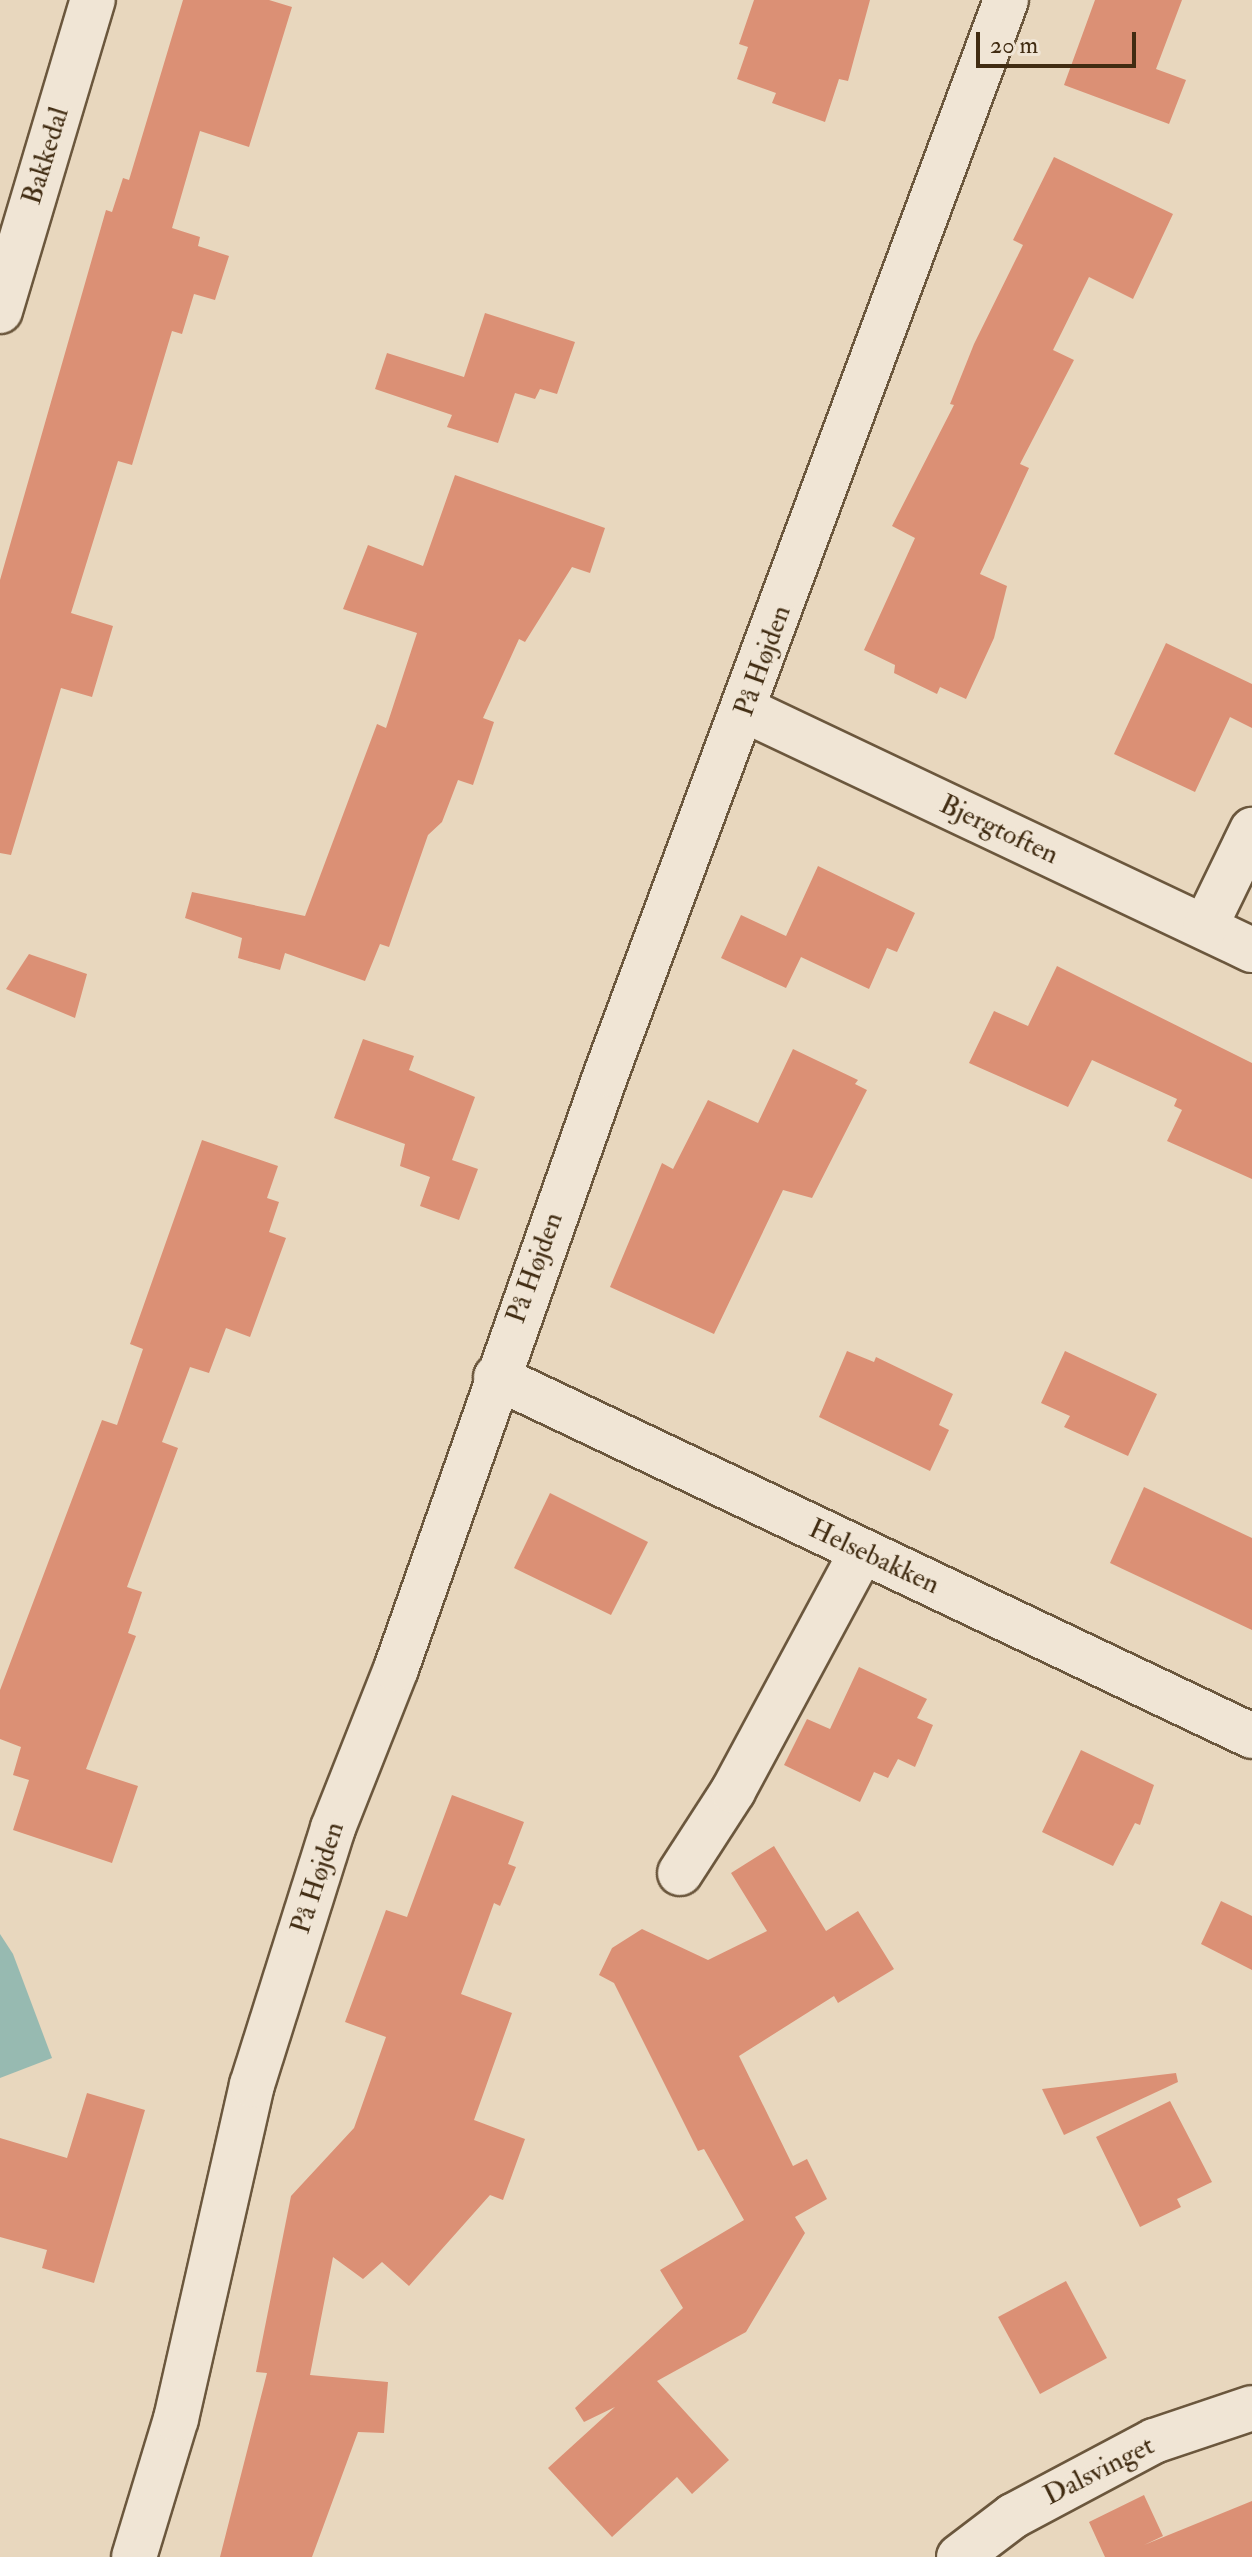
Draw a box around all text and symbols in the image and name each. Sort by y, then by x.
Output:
scale bar [980,16,1140,66]
text: 20 m [990,30,1038,61]
street label: Bakkedal [15,103,77,209]
street label: På Højden [727,601,799,721]
street label: Bjergtoften [934,788,1064,872]
street label: På Højden [499,1208,571,1328]
street label: Helsebakken [803,1512,945,1602]
street label: På Højden [284,1818,352,1938]
street label: Dalsvinget [1038,2429,1160,2513]

